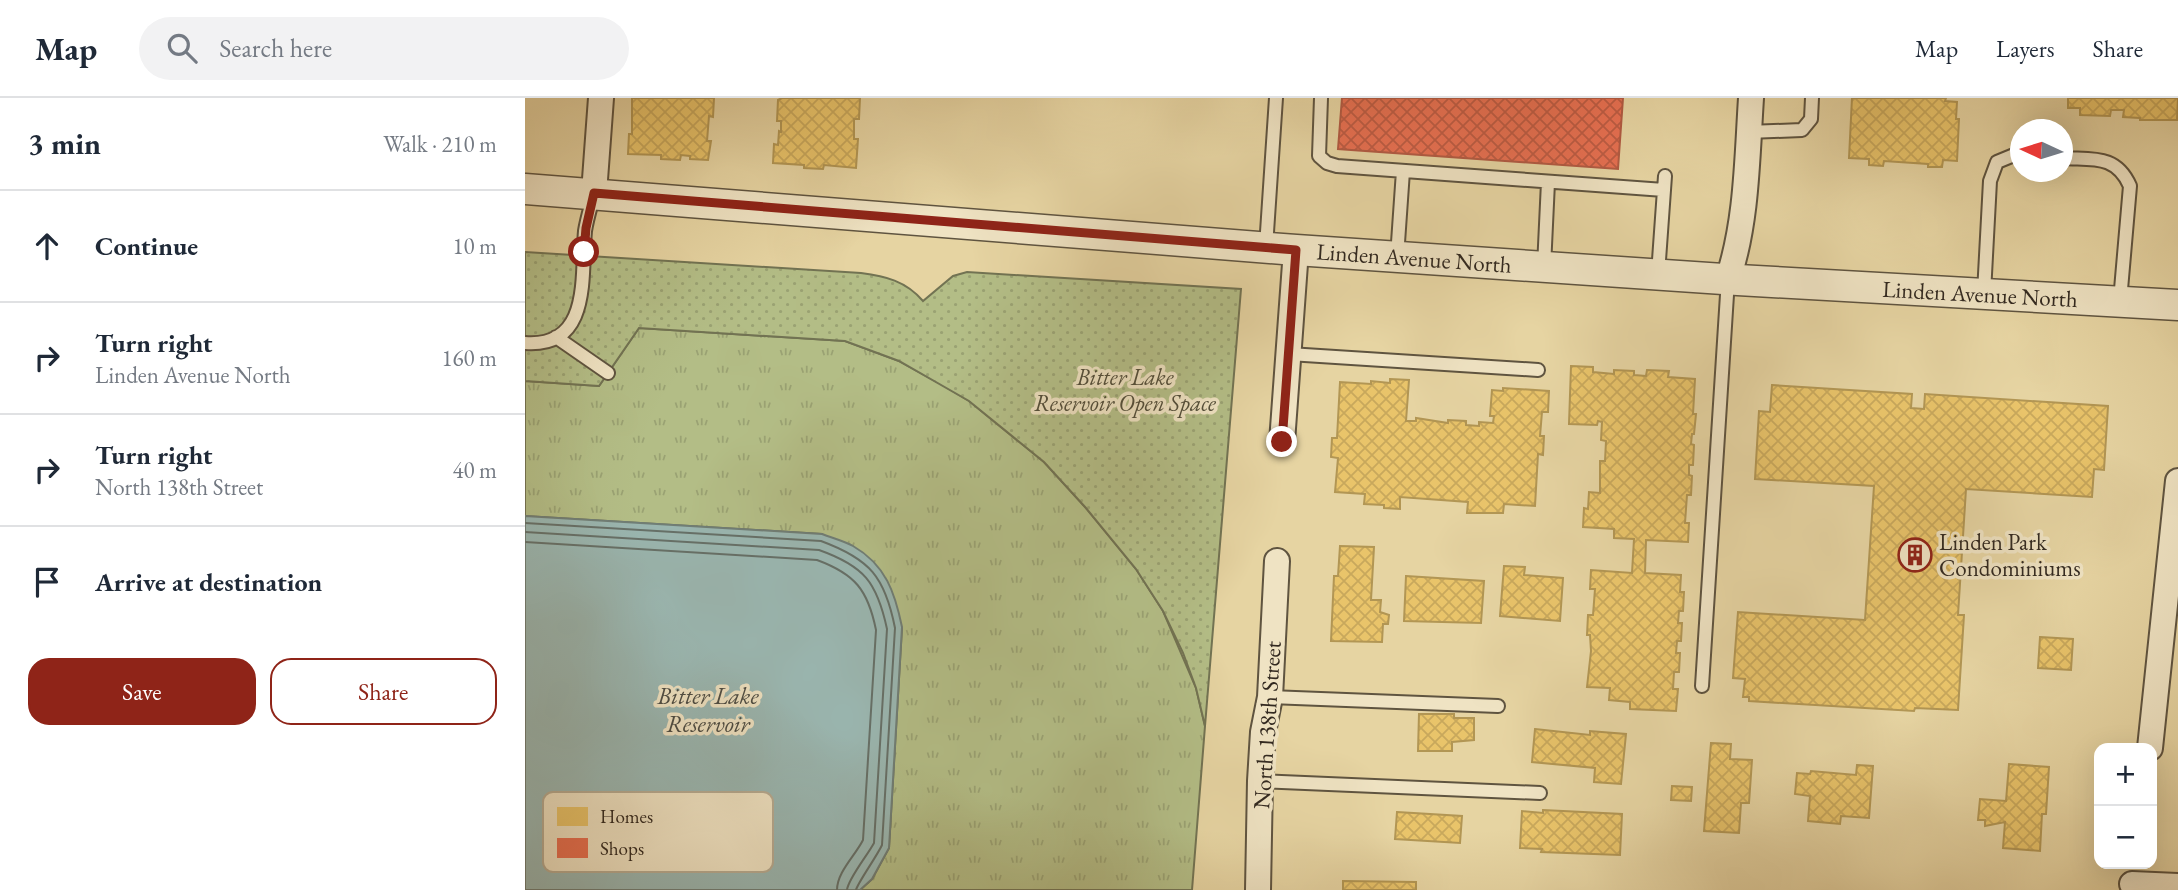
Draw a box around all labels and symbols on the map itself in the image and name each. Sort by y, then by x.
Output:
north arrow [2010,119,2073,182]
route start [568,236,599,267]
street label: Linden Avenue North [1315,236,1513,280]
street label: Linden Avenue North [1882,274,2079,314]
park label: Bitter Lake Reservoir Open Space [1034,362,1217,418]
route end [1266,426,1297,457]
place label: Linden Park Condominiums [1939,527,2081,583]
building icon: Linden Park Condominiums [1896,536,1934,574]
street label: North 138th Street [1246,639,1288,810]
water label: Bitter Lake Reservoir [656,680,759,739]
legend [543,792,773,872]
text: Homes [600,804,653,829]
text: Shops [600,836,644,861]

